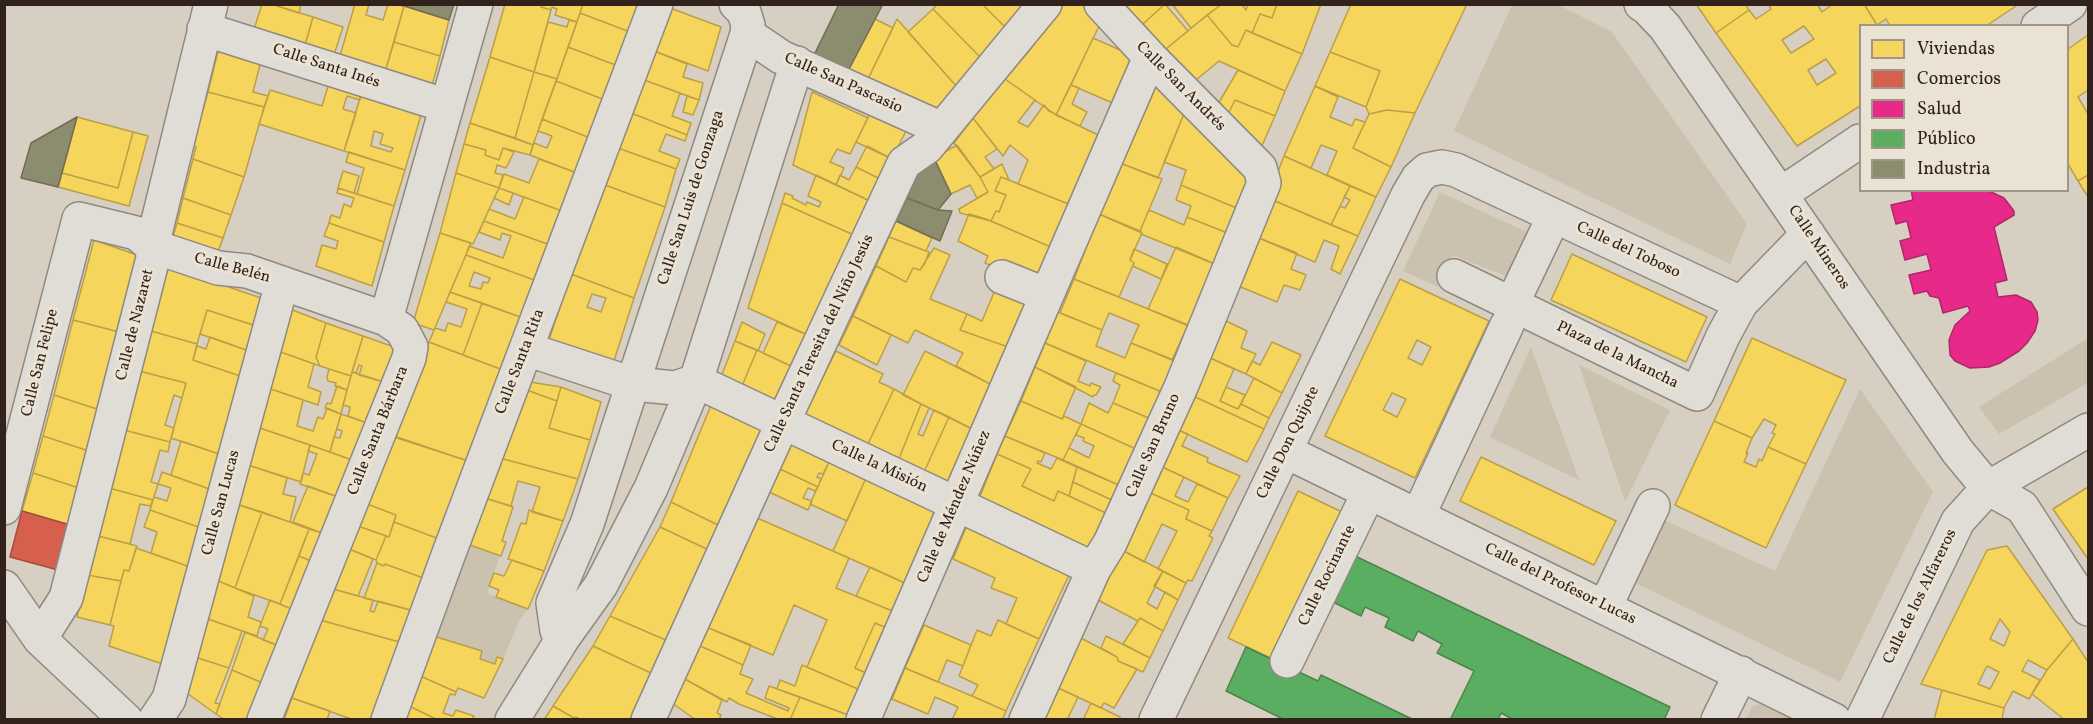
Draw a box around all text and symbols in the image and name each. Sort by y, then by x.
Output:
legend [1859,24,2069,192]
text: Viviendas [1917,37,1995,62]
street label: Calle San Andrés [1131,38,1229,136]
street label: Calle Santa Inés [270,41,382,93]
street label: Calle San Pascasio [781,49,905,119]
text: Comercios [1917,67,2001,92]
text: Salud [1917,97,1962,122]
street label: Calle San Luis de Gonzaga [655,108,729,288]
text: Público [1917,127,1976,152]
text: Industria [1917,157,1990,182]
street label: Calle Mineros [1783,202,1853,294]
street label: Calle del Toboso [1573,219,1683,283]
street label: Calle Santa Teresita del Niño Jesús [761,232,879,456]
street label: Calle Belén [192,250,272,288]
street label: Calle de Nazaret [113,267,159,383]
street label: Calle San Felipe [18,307,64,419]
street label: Calle Santa Rita [492,307,550,417]
street label: Plaza de la Mancha [1553,318,1681,394]
street label: Calle Santa Bárbara [344,363,414,499]
street label: Calle Don Quijote [1253,383,1325,503]
street label: Calle San Bruno [1122,391,1186,501]
street label: Calle de Méndez Núñez [914,428,996,586]
street label: Calle la Misión [828,436,930,498]
street label: Calle San Lucas [199,448,245,558]
street label: Calle Rocinante [1295,522,1361,630]
street label: Calle de los Alfareros [1880,526,1962,668]
street label: Calle del Profesor Lucas [1481,540,1639,630]

